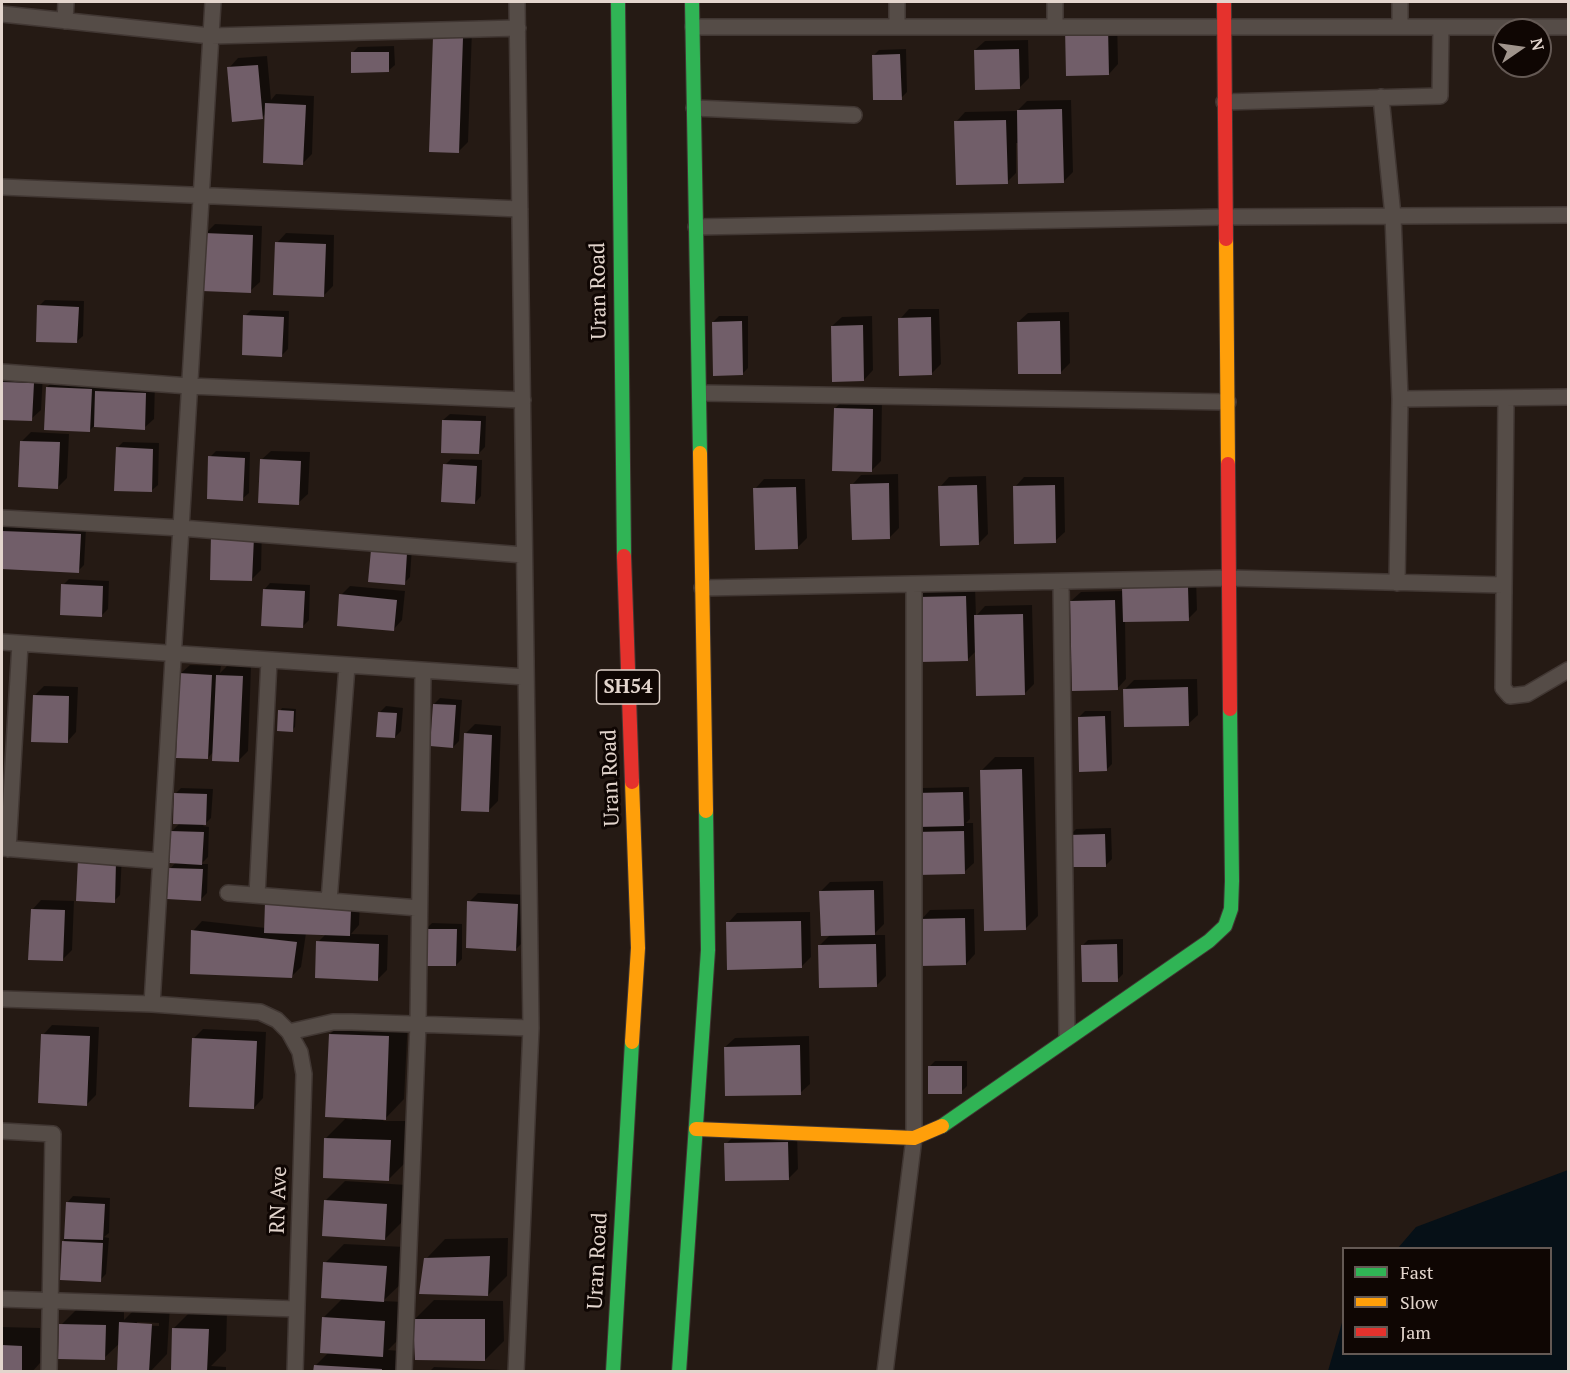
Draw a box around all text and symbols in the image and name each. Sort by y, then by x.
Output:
north arrow [1492,18,1552,78]
text: N [1526,36,1550,53]
street label: Uran Road [586,242,612,340]
road number: SH54 [596,670,660,704]
street label: Uran Road [597,729,625,827]
street label: RN Ave [265,1166,293,1234]
street label: Uran Road [583,1212,613,1310]
legend [1342,1247,1552,1355]
text: Fast [1400,1260,1433,1284]
text: Slow [1400,1290,1438,1314]
text: Jam [1400,1320,1431,1344]

